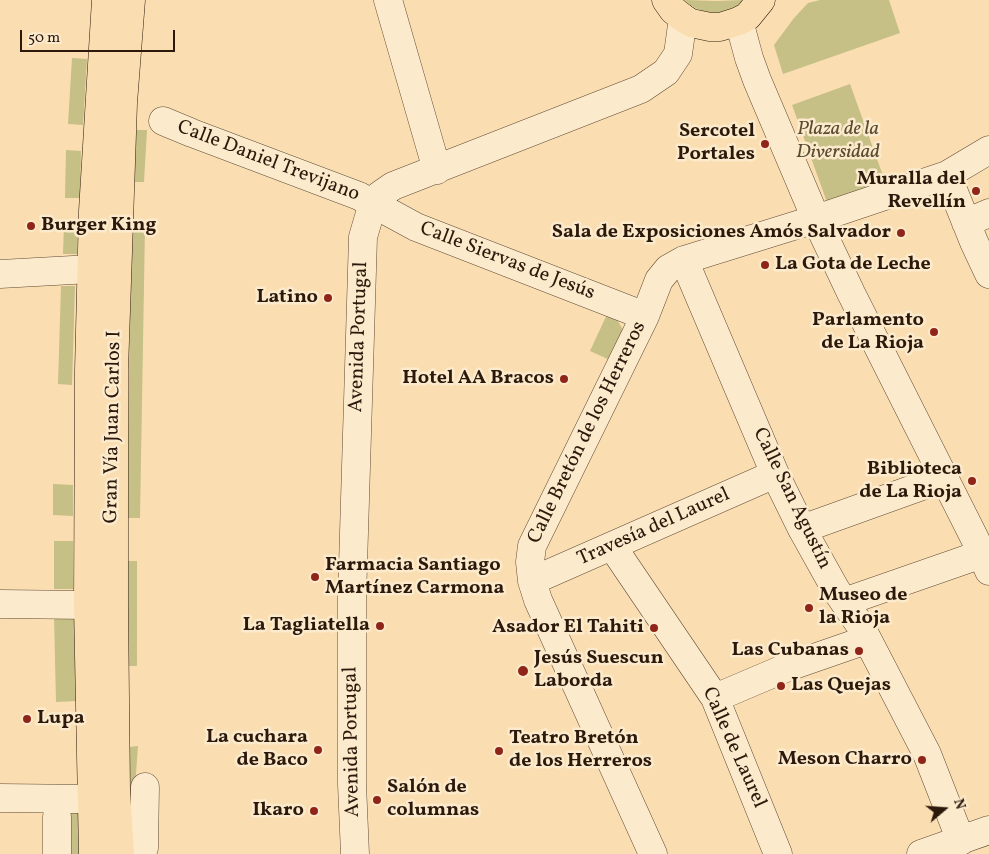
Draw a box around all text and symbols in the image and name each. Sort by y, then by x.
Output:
scale bar [22,20,178,52]
text: 50 m [28,28,60,49]
street label: Calle Daniel Trevijano [173,116,363,208]
park label: Plaza de la Diversidad [796,118,880,165]
place label: Sercotel Portales [677,120,755,167]
marker: Sercotel Portales [759,138,771,150]
place label: Muralla del Revellín [857,168,966,215]
marker: Muralla del Revellín [970,185,982,197]
place label: Burger King [41,214,156,238]
street label: Calle Siervas de Jesús [416,218,598,306]
marker: Burger King [25,220,37,232]
place label: Sala de Exposiciones Amós Salvador [552,221,891,245]
marker: Sala de Exposiciones Amós Salvador [895,227,907,239]
place label: La Gota de Leche [775,253,931,277]
marker: La Gota de Leche [759,259,771,271]
street label: Avenida Portugal [345,261,375,413]
place label: Latino [256,286,318,310]
marker: Latino [322,292,334,304]
place label: Parlamento de La Rioja [812,309,924,356]
street label: Calle Bretón de los Herreros [524,318,652,548]
marker: Parlamento de La Rioja [928,326,940,338]
street label: Gran Vía Juan Carlos I [100,330,128,524]
place label: Hotel AA Bracos [402,367,554,391]
marker: Hotel AA Bracos [558,373,570,385]
street label: Calle San Agustín [746,424,836,574]
place label: Biblioteca de La Rioja [859,458,962,505]
marker: Biblioteca de La Rioja [966,475,978,487]
street label: Travesía del Laurel [574,484,734,572]
place label: Farmacia Santiago Martínez Carmona [325,554,504,601]
marker: Farmacia Santiago Martínez Carmona [309,571,321,583]
place label: Museo de la Rioja [819,584,907,631]
marker: Museo de la Rioja [803,602,815,614]
place label: La Tagliatella [243,614,370,638]
place label: Asador El Tahiti [492,616,644,640]
marker: La Tagliatella [374,620,386,632]
marker: Asador El Tahiti [648,622,660,634]
place label: Las Cubanas [731,639,849,663]
marker: Las Cubanas [853,645,865,657]
place label: Jesús Suescun Laborda [534,647,664,694]
marker: Jesús Suescun Laborda [516,664,530,678]
street label: Avenida Portugal [340,666,366,818]
place label: Las Quejas [791,674,891,698]
marker: Las Quejas [775,680,787,692]
street label: Calle de Laurel [696,684,770,812]
place label: Lupa [37,707,85,731]
marker: Lupa [21,713,33,725]
place label: La cuchara de Baco [206,726,308,773]
place label: Teatro Bretón de los Herreros [509,727,652,774]
marker: La cuchara de Baco [312,744,324,756]
marker: Teatro Bretón de los Herreros [493,745,505,757]
place label: Meson Charro [778,748,912,772]
marker: Meson Charro [916,754,928,766]
place label: Salón de columnas [387,776,479,823]
north arrow [919,784,969,834]
marker: Salón de columnas [371,794,383,806]
text: N [948,796,969,812]
place label: Ikaro [252,799,304,823]
marker: Ikaro [308,805,320,817]

